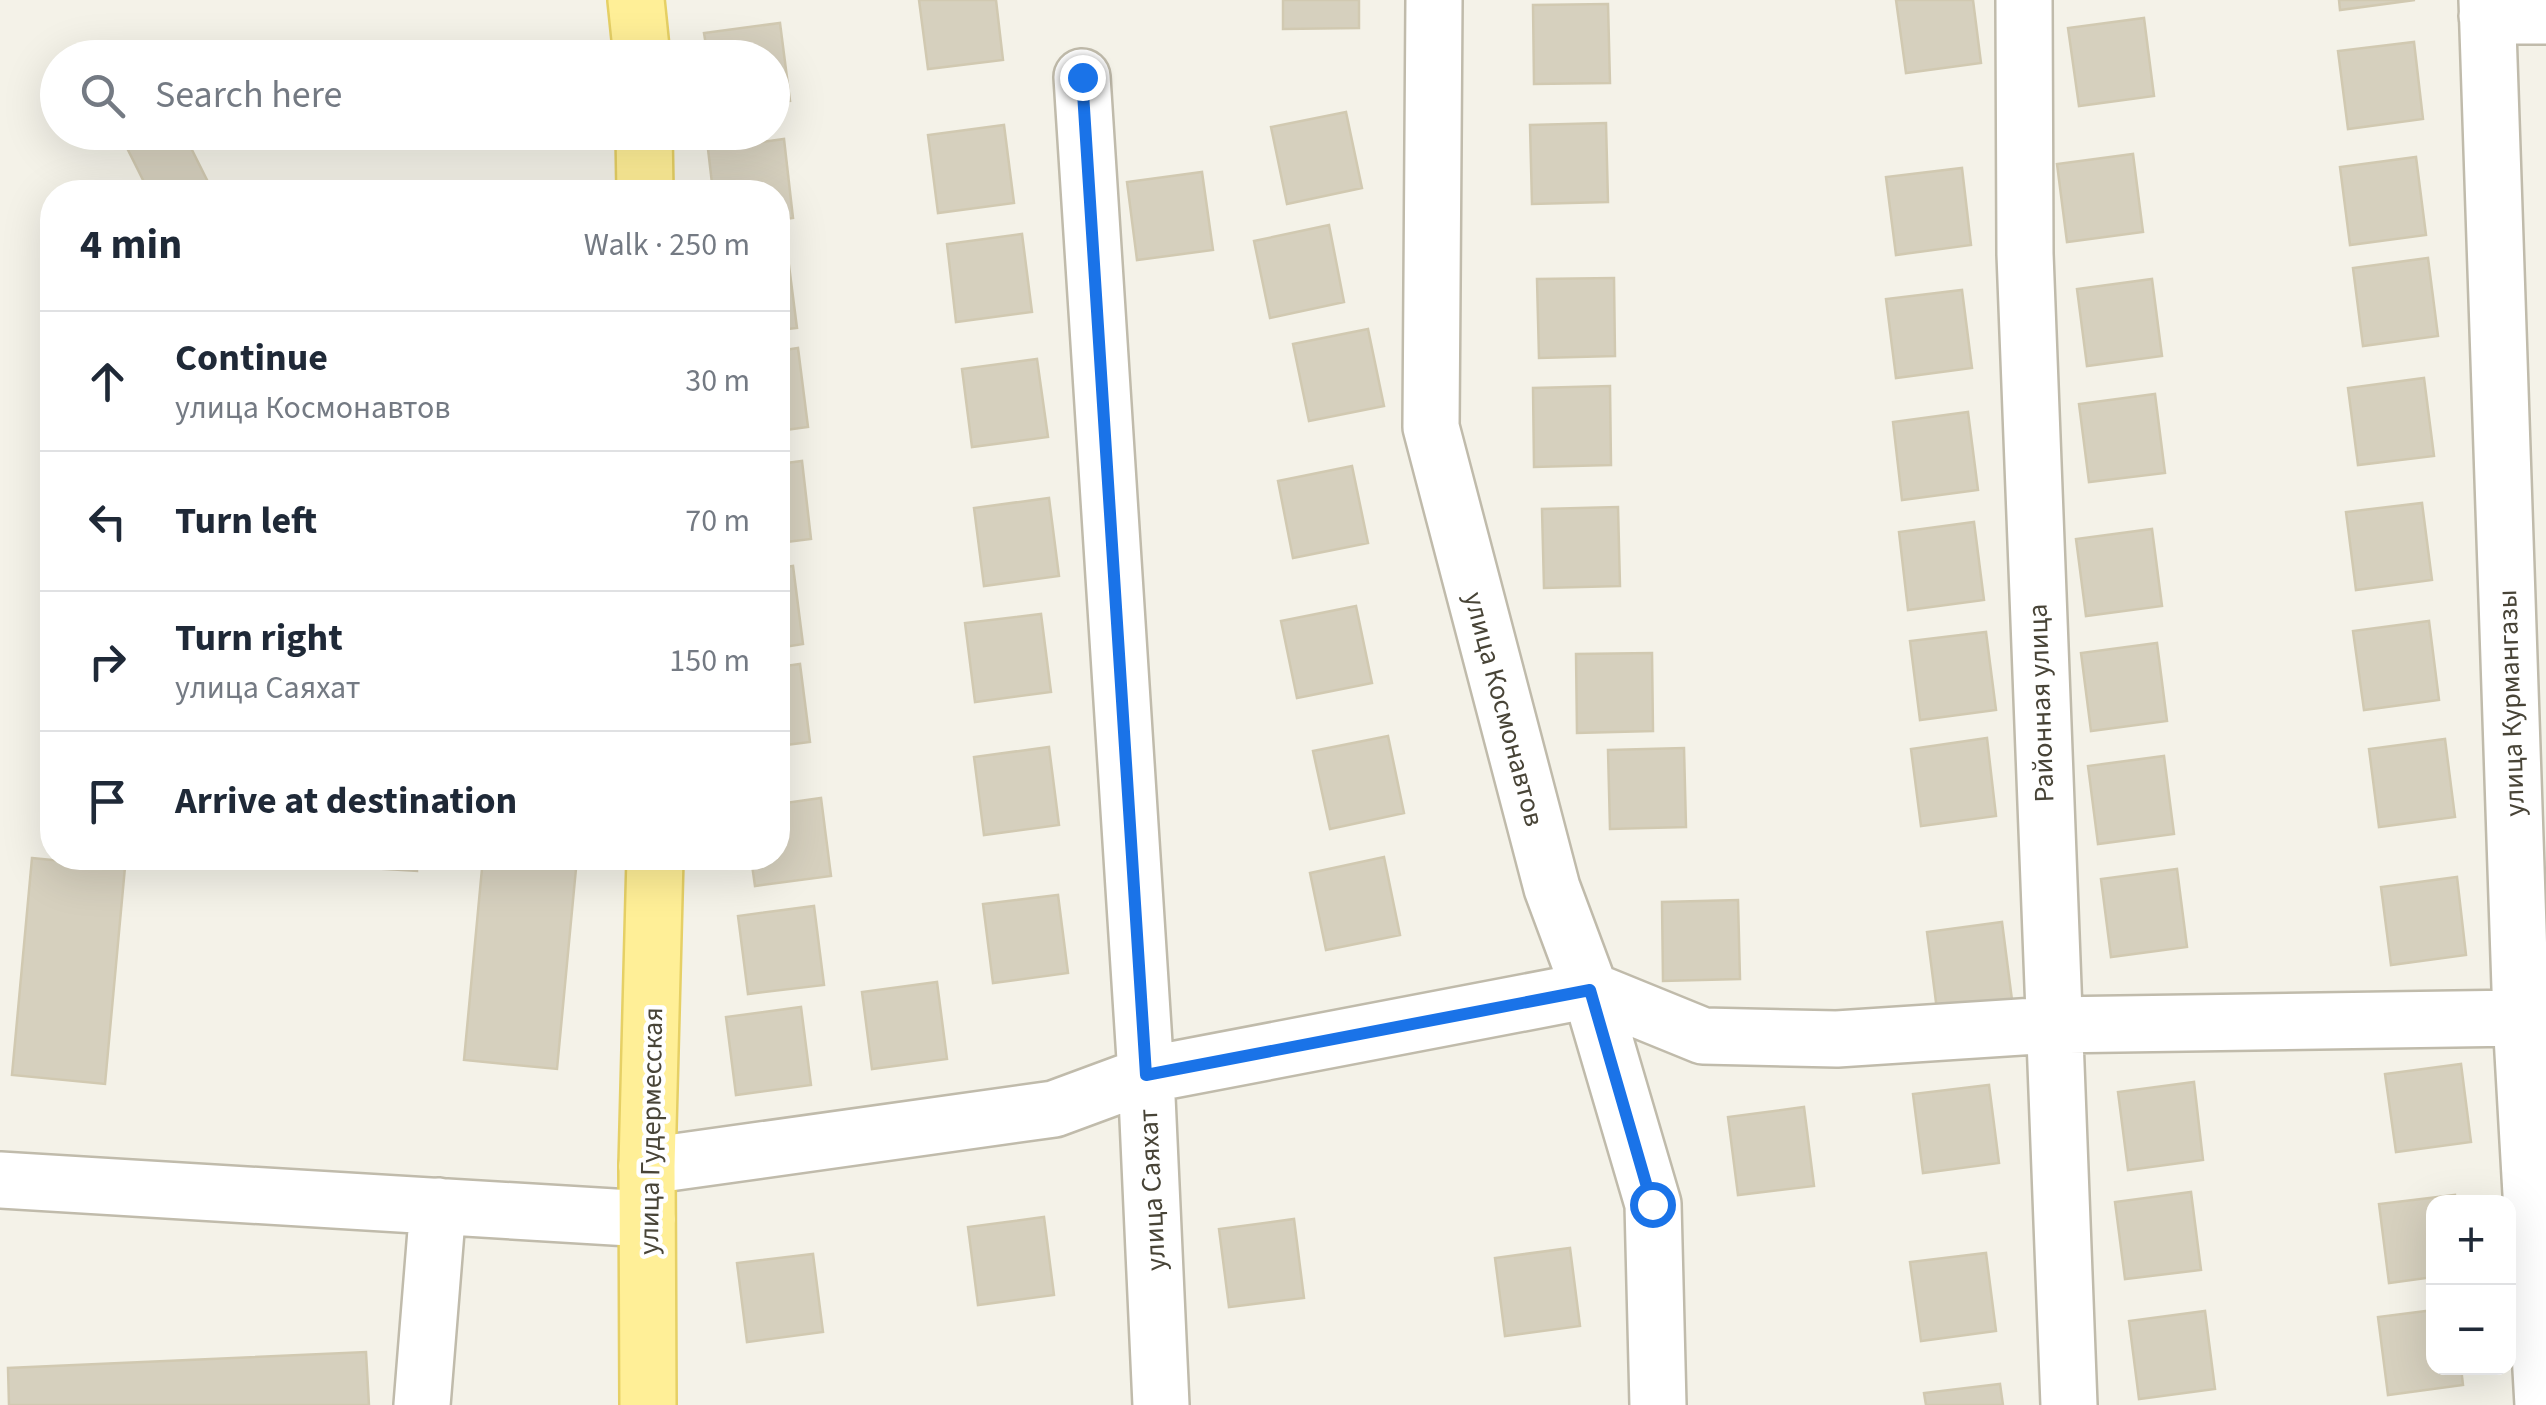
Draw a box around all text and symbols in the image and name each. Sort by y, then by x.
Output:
search box [40,40,790,150]
route end [1060,55,1106,101]
icon: search [75,68,130,123]
text: Search here [155,68,342,122]
text: 4 min [80,215,182,275]
text: Walk · 250 m [584,222,750,268]
text: Continue [175,331,328,385]
icon: ahead [80,354,135,409]
text: 30 m [685,358,750,404]
text: улица Космонавтов [175,385,451,431]
icon: left [80,494,135,549]
text: Turn left [175,494,317,548]
text: 70 m [685,498,750,544]
street label: улица Космонавтов [1454,588,1555,831]
street label: улица Курмангазы [2487,589,2535,817]
street label: Районная улица [2018,603,2064,803]
text: Turn right [175,611,343,665]
icon: right [80,634,135,689]
text: 150 m [669,638,750,684]
text: улица Саяхат [175,665,361,711]
icon: arrive [80,774,135,829]
text: Arrive at destination [175,774,517,828]
street label: улица Гудермесская [629,1007,673,1255]
street label: улица Саяхат [1128,1108,1176,1272]
route start [1630,1182,1676,1228]
map controls [2426,1195,2516,1375]
button: + [2426,1195,2516,1285]
button: − [2426,1285,2516,1375]

